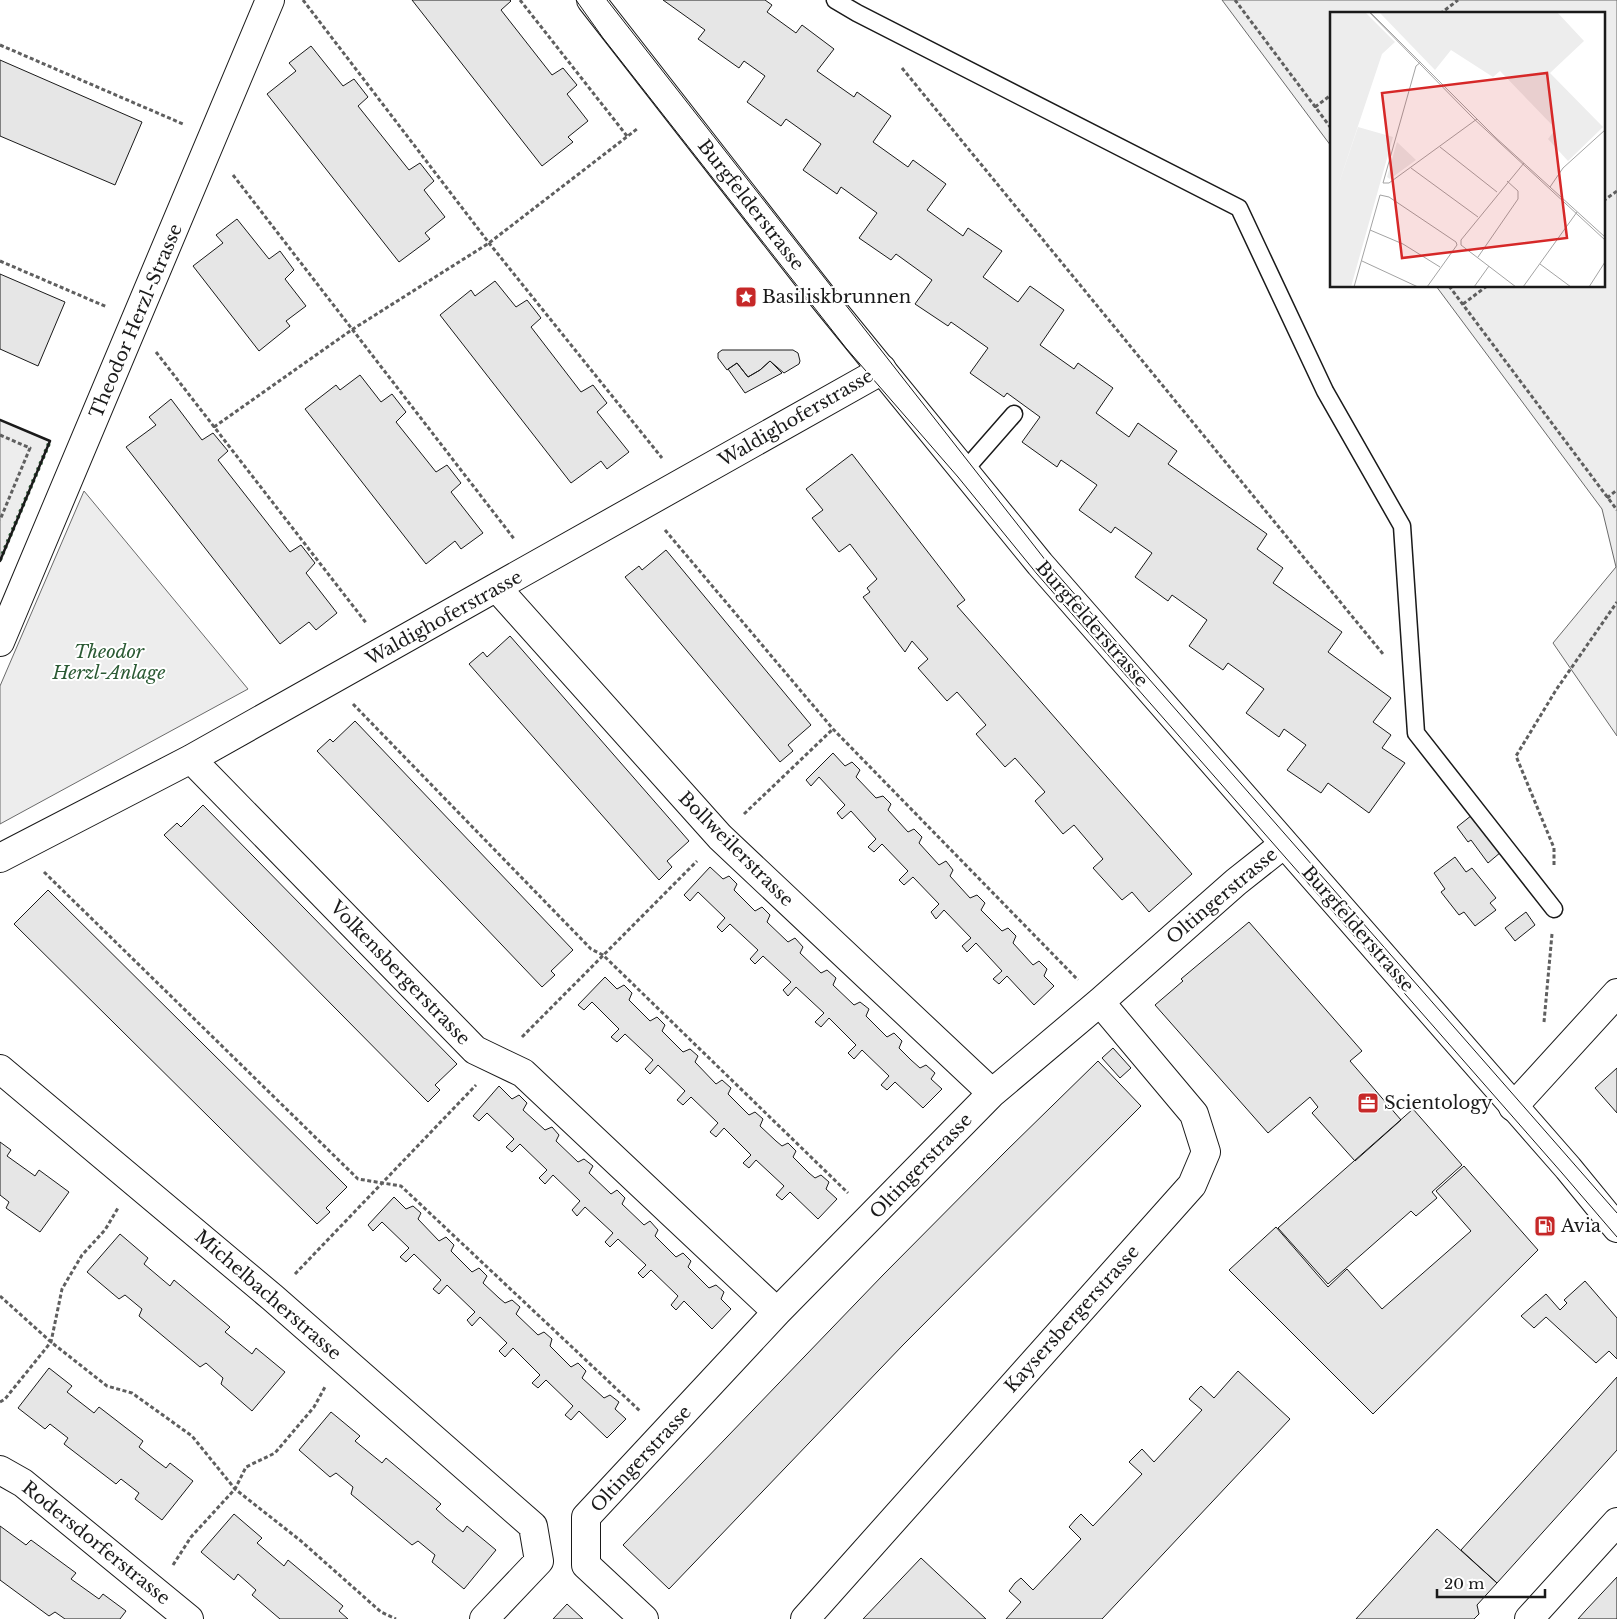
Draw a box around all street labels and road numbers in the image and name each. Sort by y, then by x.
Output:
street label: Burgfelderstrasse [693,135,809,275]
street label: Theodor Herzl-Strasse [85,221,187,421]
street label: Waldighoferstrasse [714,365,877,472]
street label: Burgfelderstrasse [1031,556,1153,692]
street label: Waldighoferstrasse [361,566,526,671]
street label: Bollweilerstrasse [674,787,798,911]
street label: Oltingerstrasse [1162,843,1282,949]
street label: Burgfelderstrasse [1297,861,1419,997]
street label: Volkensbergerstrasse [325,896,475,1050]
street label: Oltingerstrasse [865,1109,977,1223]
street label: Michelbacherstrasse [190,1225,346,1365]
street label: Kaysersbergerstrasse [1000,1241,1144,1397]
street label: Oltingerstrasse [586,1401,696,1517]
street label: Rodersdorferstrasse [18,1477,174,1609]

